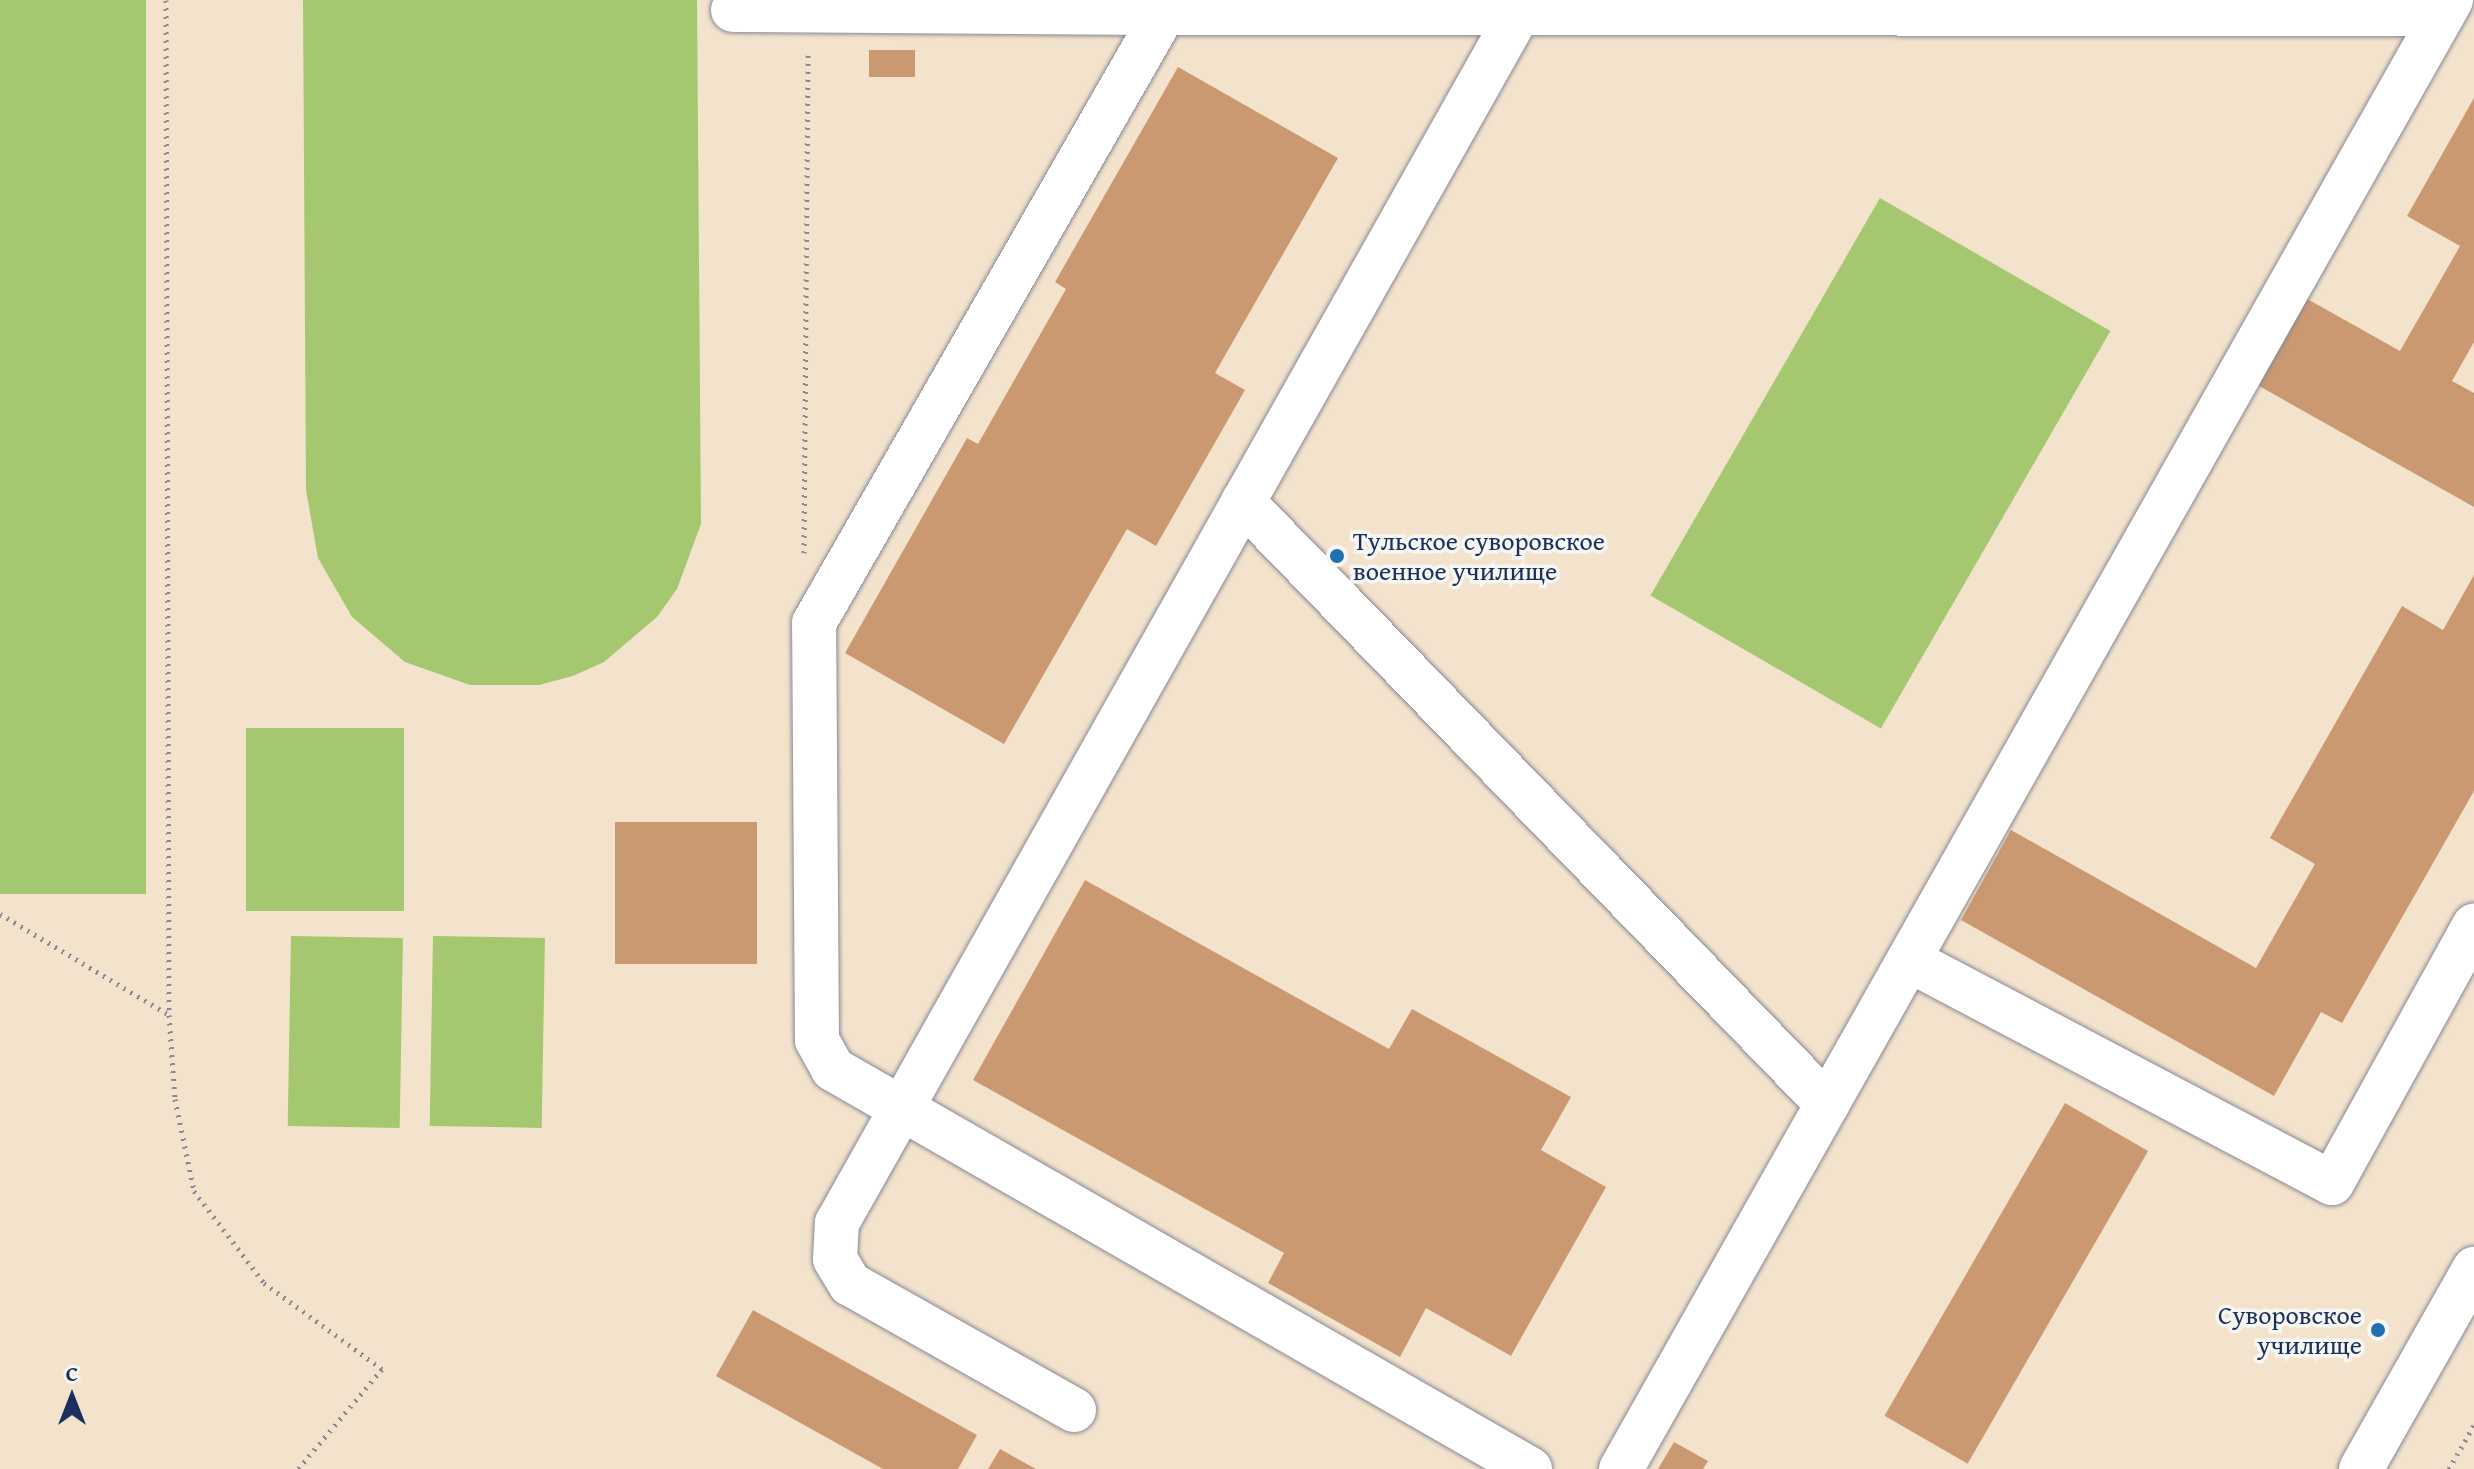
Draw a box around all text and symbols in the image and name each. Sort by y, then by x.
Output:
place label: Тульское суворовское военное училище [1353,525,1605,586]
marker: Тульское суворовское военное училище [1328,547,1346,565]
place label: Суворовское училище [2218,1299,2362,1360]
marker: Суворовское училище [2369,1321,2387,1339]
north arrow [32,1357,112,1437]
text: С [66,1357,78,1389]

